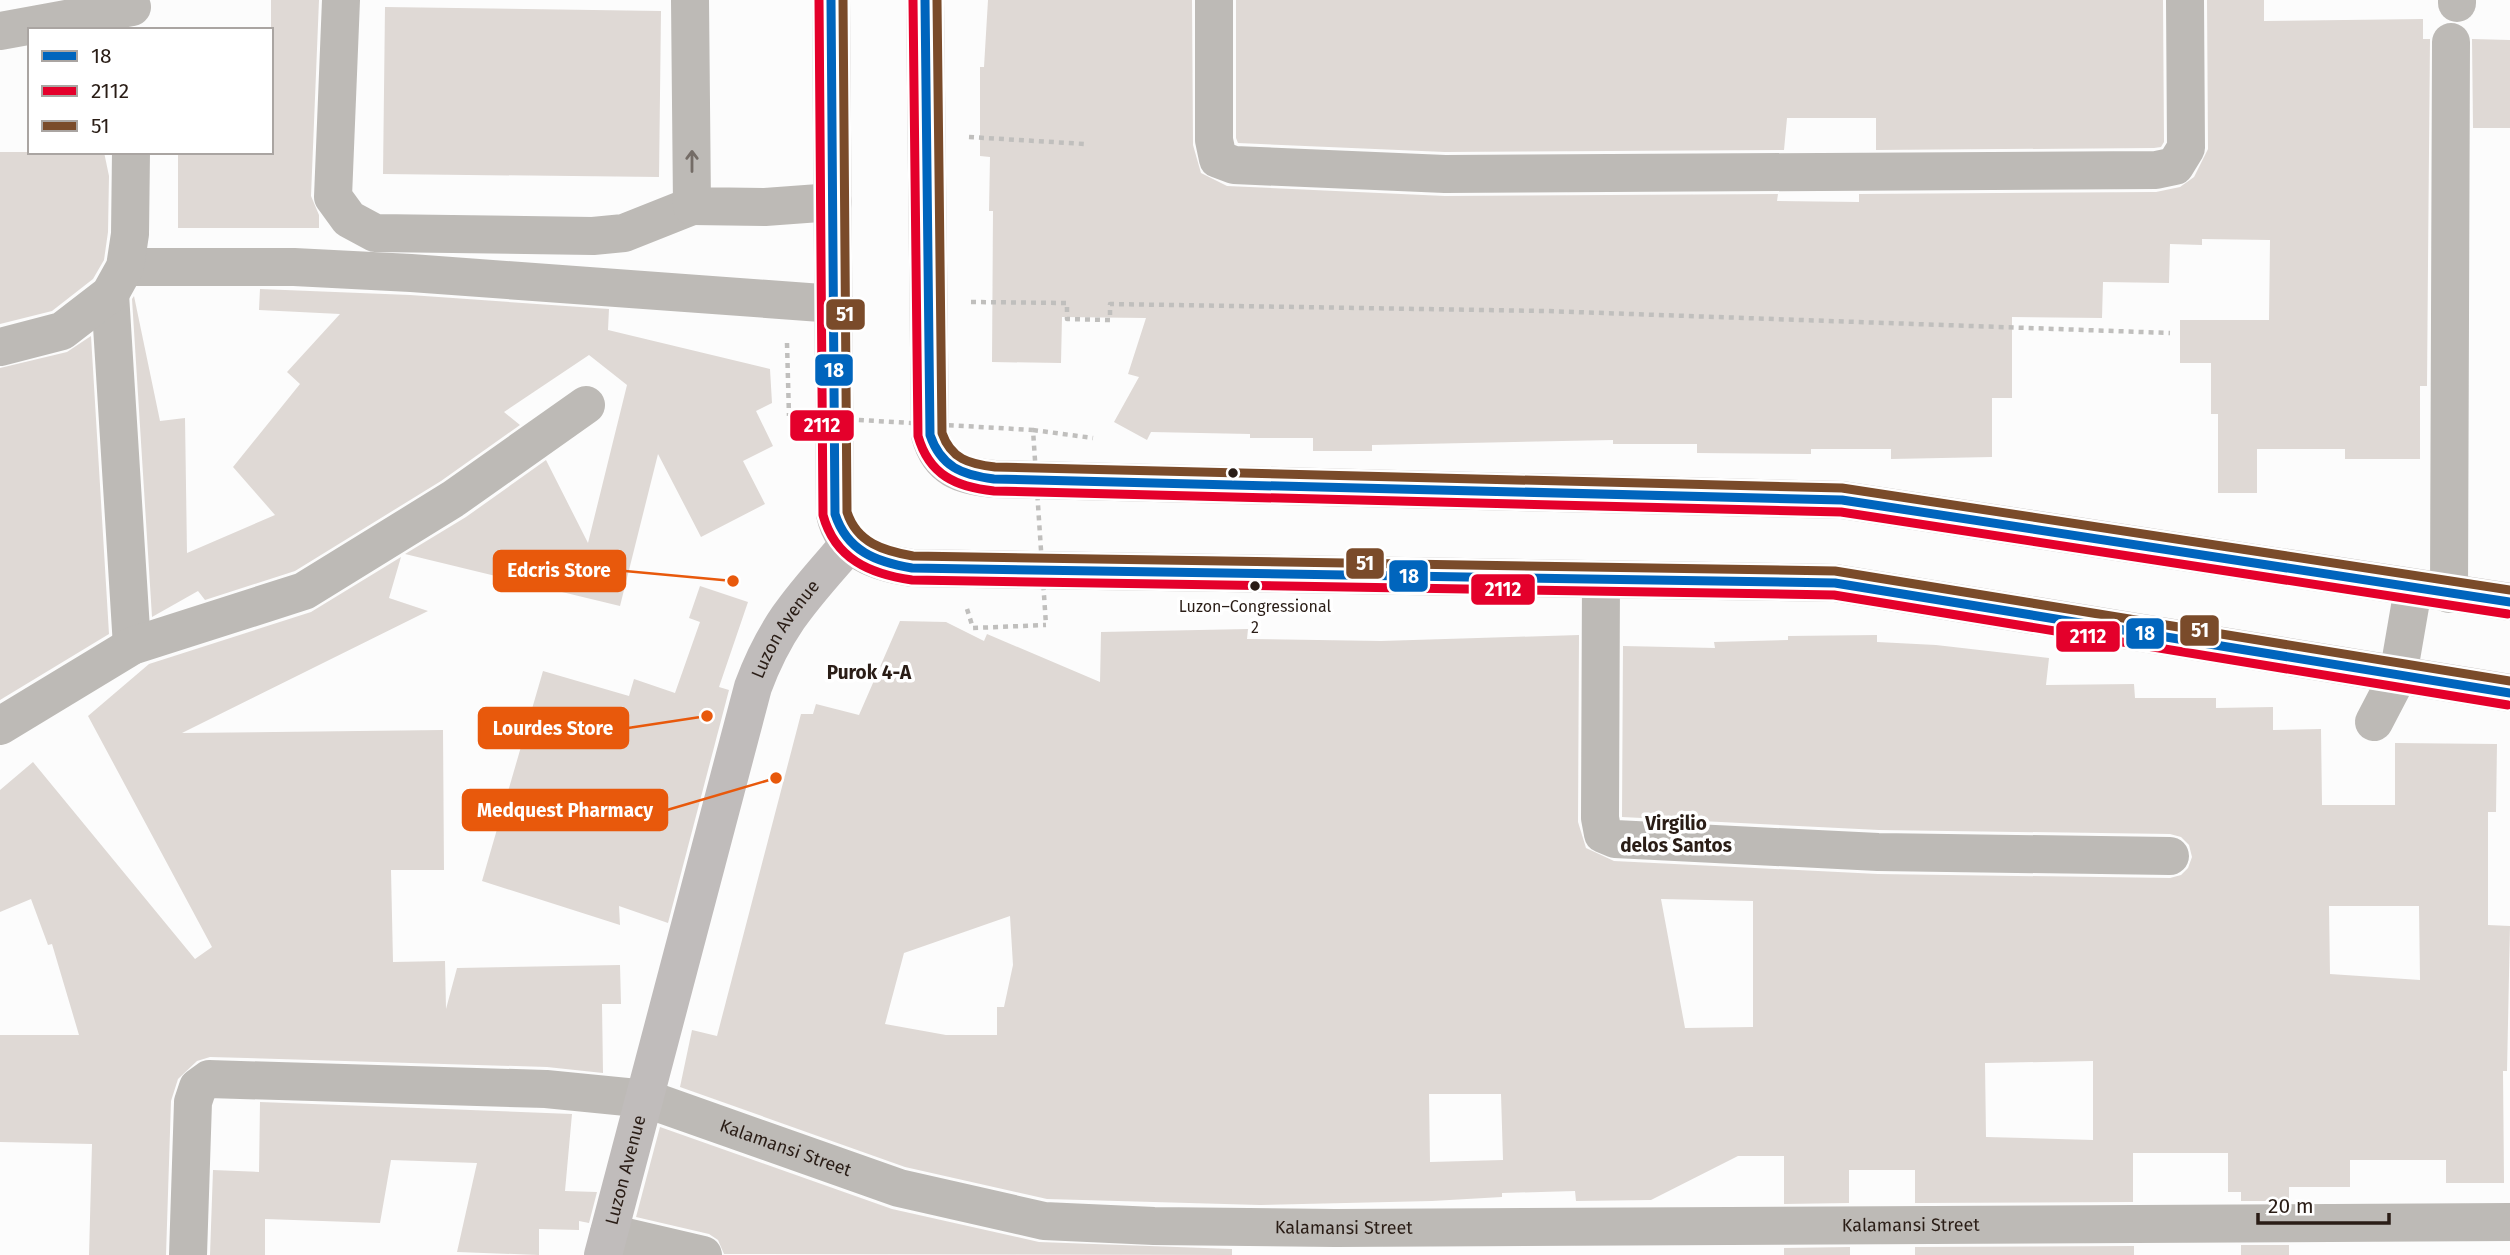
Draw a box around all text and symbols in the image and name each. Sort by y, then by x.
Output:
legend [28,28,273,154]
text: 18 [91,43,112,69]
text: 2112 [91,78,129,104]
text: 51 [91,113,110,139]
one-way arrow [685,150,699,173]
line badge: 51 [825,298,866,331]
text: 51 [836,303,854,326]
line badge: 18 [814,353,854,387]
text: 18 [824,359,844,382]
line badge: 2112 [789,409,855,442]
text: 2112 [804,414,840,437]
unlabelled marker [1226,466,1240,480]
line badge: 51 [1345,547,1385,580]
callout: Edcris Store [494,551,625,591]
text: 51 [1356,552,1374,575]
text: Edcris Store [507,559,611,582]
line badge: 18 [1388,559,1429,593]
text: 18 [1399,565,1419,588]
line badge: 2112 [1470,573,1536,606]
street label: Luzon Avenue [746,575,824,682]
text: 2112 [1485,578,1521,601]
marker: Luzon–Congressional 2 [1248,579,1262,593]
place label: Luzon–Congressional 2 [1179,597,1331,637]
line badge: 51 [2179,614,2220,647]
line badge: 18 [2125,617,2165,650]
text: 51 [2191,619,2209,642]
line badge: 2112 [2055,620,2121,653]
text: 18 [2135,622,2155,645]
text: 2112 [2070,625,2106,648]
district label: Purok 4-A [827,661,912,684]
callout: Lourdes Store [479,708,628,748]
text: Lourdes Store [493,717,613,740]
callout: Medquest Pharmacy [463,790,667,830]
text: Medquest Pharmacy [477,799,653,822]
district label: Virgilio delos Santos [1620,812,1732,857]
street label: Luzon Avenue [600,1113,650,1227]
street label: Kalamansi Street [717,1115,855,1181]
scale bar [2258,1182,2389,1226]
text: 20 m [2268,1193,2314,1219]
street label: Kalamansi Street [1842,1214,1980,1236]
street label: Kalamansi Street [1275,1216,1413,1239]

